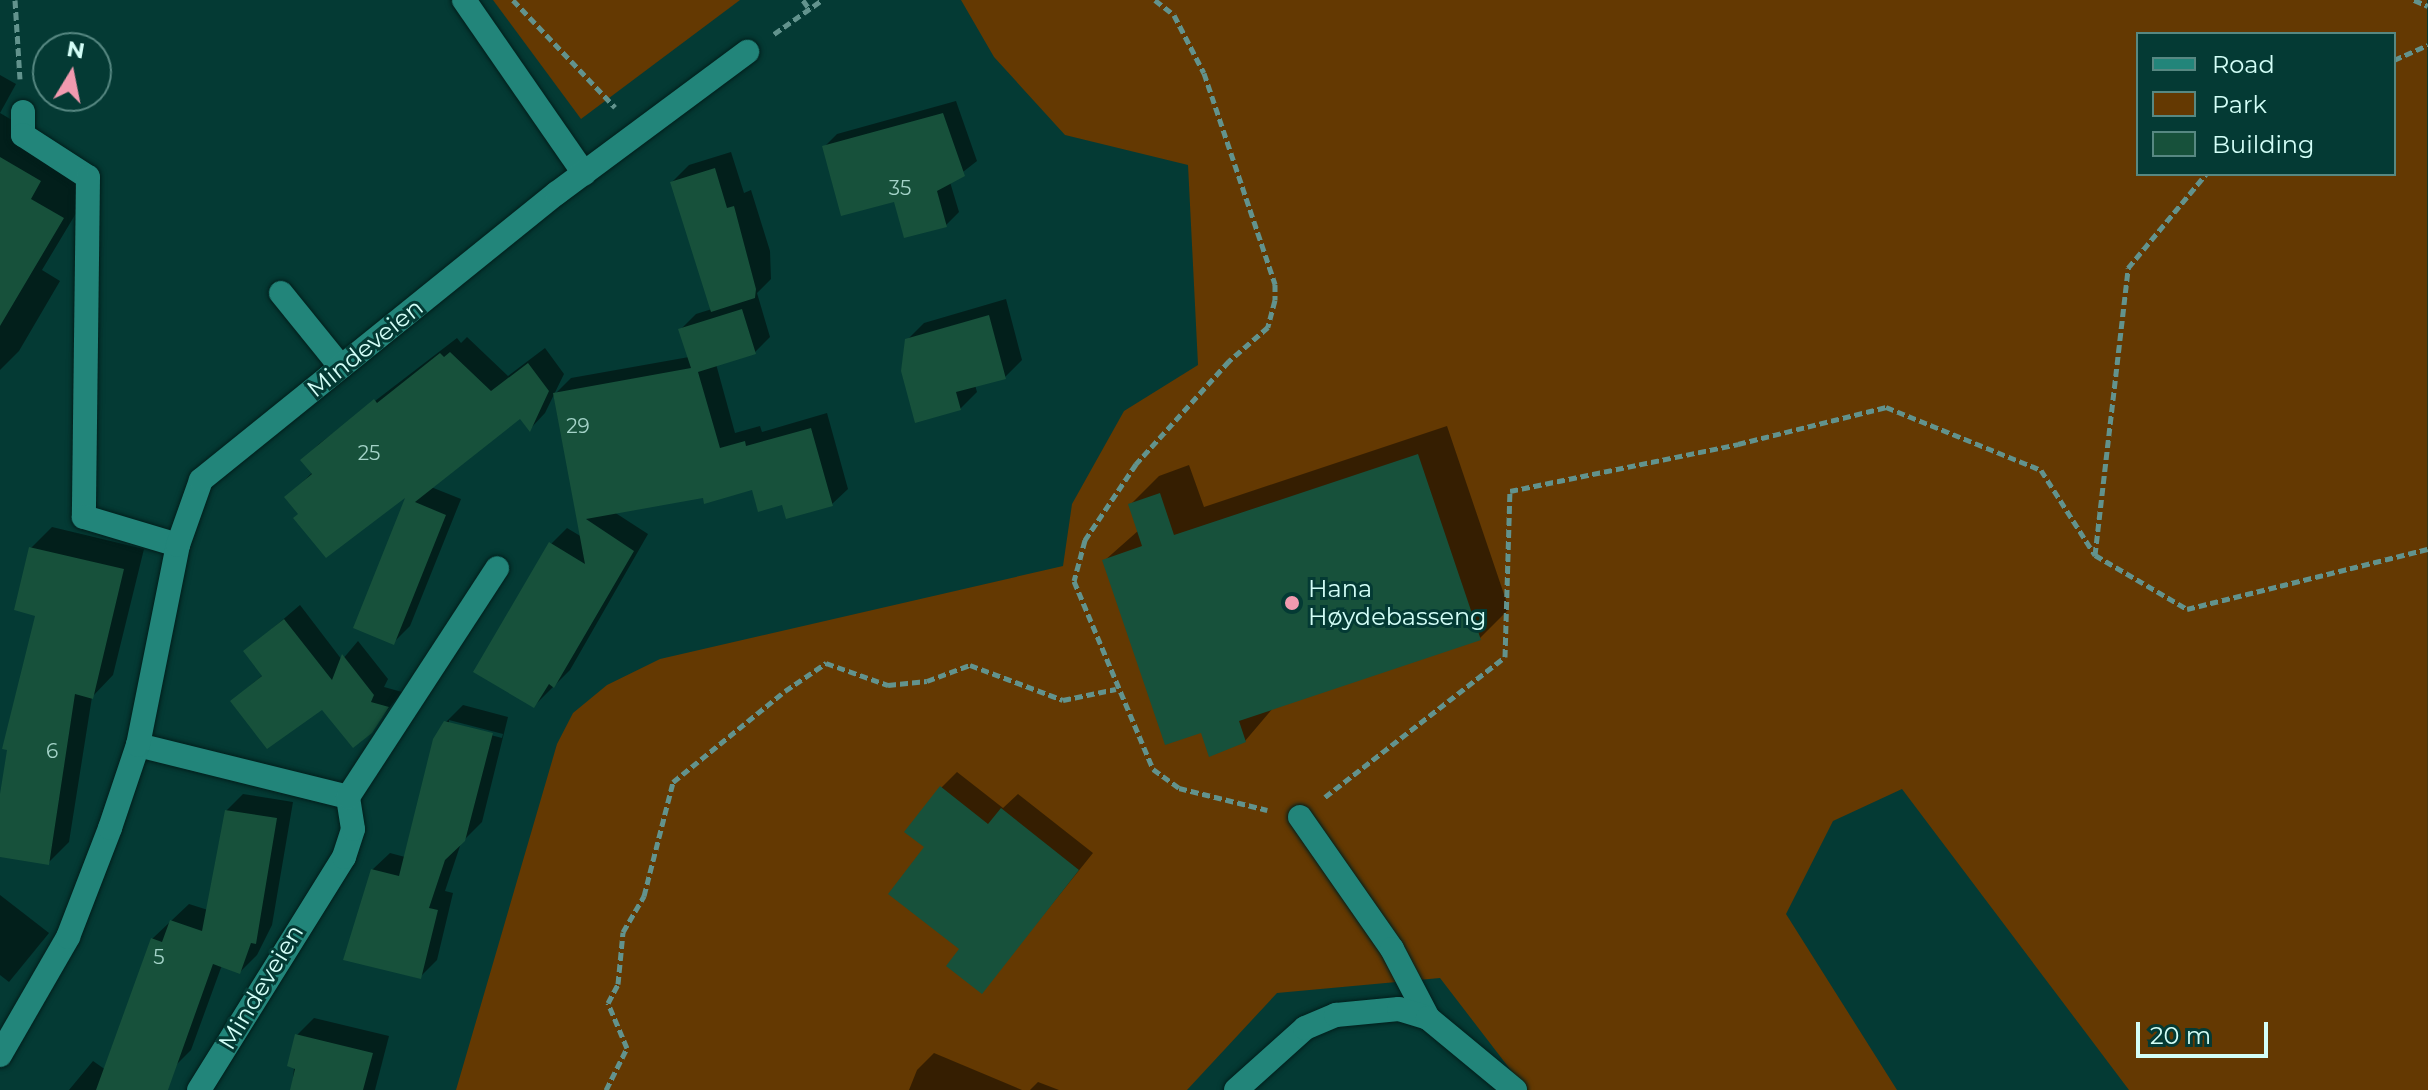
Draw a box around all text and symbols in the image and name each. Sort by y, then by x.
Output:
north arrow [32,32,112,112]
legend [2136,32,2396,176]
text: N [65,35,87,65]
text: Road [2212,50,2275,79]
text: Park [2212,90,2267,119]
text: Building [2212,130,2315,159]
house number: 35 [889,176,911,200]
street label: Mindeveien [301,293,429,403]
house number: 29 [566,414,590,438]
house number: 25 [358,441,380,465]
place label: Hana Høydebasseng [1308,575,1487,631]
marker: Hana Høydebasseng [1283,594,1301,612]
house number: 6 [46,739,58,763]
street label: Mindeveien [212,919,310,1055]
house number: 5 [153,945,165,969]
scale bar [2140,1006,2272,1056]
text: 20 m [2150,1021,2211,1050]

